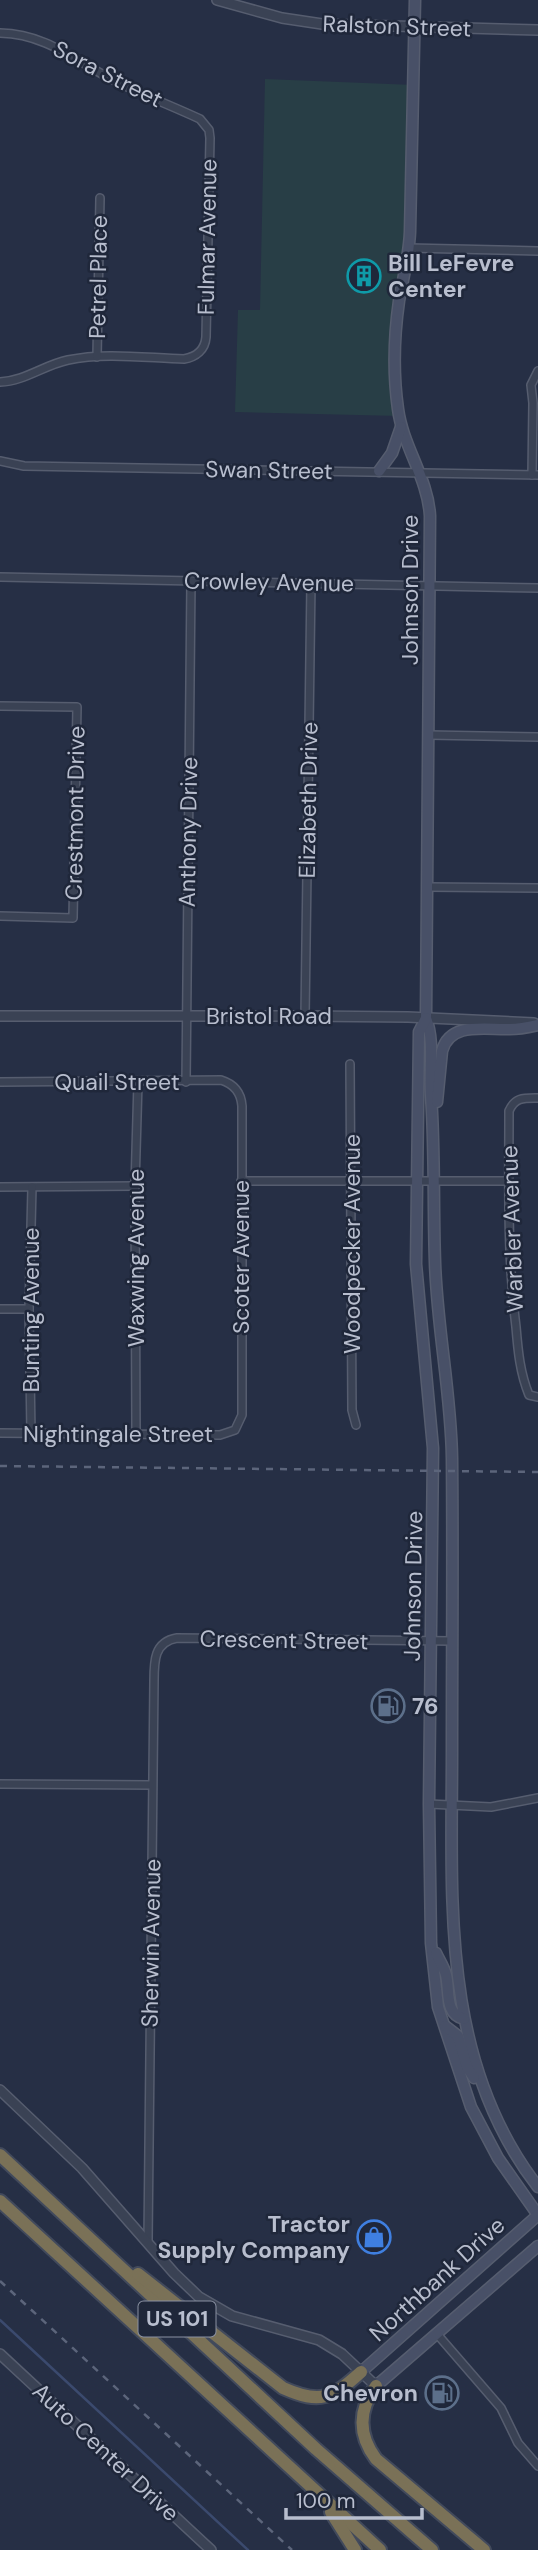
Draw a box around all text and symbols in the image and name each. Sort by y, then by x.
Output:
street label: Ralston Street [322,8,472,44]
street label: Sora Street [48,34,168,114]
street label: Fulmar Avenue [191,159,223,315]
street label: Petrel Place [82,215,114,339]
place label: Bill LeFevre Center [388,248,514,304]
building icon: Bill LeFevre Center [345,257,383,295]
street label: Swan Street [205,454,333,486]
street label: Johnson Drive [395,515,425,665]
street label: Crowley Avenue [184,566,354,598]
street label: Elizabeth Drive [292,721,324,879]
street label: Crestmont Drive [58,725,92,901]
street label: Anthony Drive [172,756,204,908]
street label: Bristol Road [206,1001,332,1031]
street label: Quail Street [54,1067,180,1097]
street label: Woodpecker Avenue [337,1134,367,1354]
street label: Warbler Avenue [494,1145,530,1313]
street label: Waxwing Avenue [121,1169,151,1347]
street label: Scoter Avenue [226,1180,256,1334]
street label: Bunting Avenue [16,1227,46,1393]
street label: Nightingale Street [23,1419,213,1449]
street label: Johnson Drive [397,1510,429,1662]
street label: Crescent Street [199,1624,369,1656]
fuel station icon: 76 [369,1687,407,1725]
place label: 76 [412,1691,439,1721]
street label: Sherwin Avenue [135,1858,167,2028]
place label: Tractor Supply Company [158,2209,350,2265]
street label: Northbank Drive [363,2210,511,2348]
shop icon: Tractor Supply Company [355,2218,393,2256]
road number: US 101 [138,2302,216,2336]
fuel station icon: Chevron [423,2374,461,2412]
street label: Auto Center Drive [26,2376,186,2528]
place label: Chevron [323,2378,418,2408]
scale bar [286,2476,422,2520]
text: 100 m [296,2487,356,2515]

